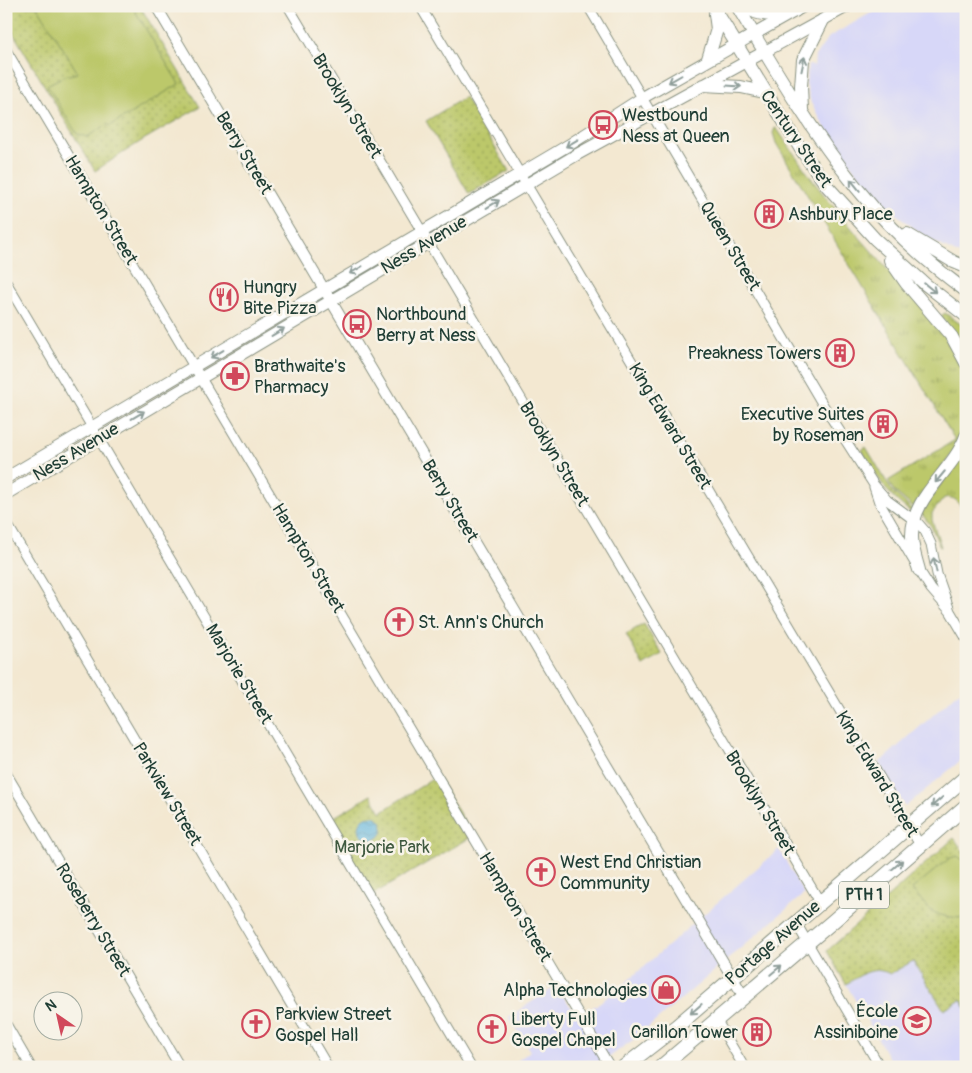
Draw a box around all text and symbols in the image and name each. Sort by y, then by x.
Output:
street label: Brooklyn Street [307,50,388,163]
one-way arrow [799,57,808,73]
one-way arrow [669,74,683,84]
one-way arrow [725,82,741,91]
street label: Century Street [755,86,837,193]
place label: Westbound Ness at Queen [622,104,730,148]
street label: Berry Street [210,108,278,199]
bus stop icon: Westbound Ness at Queen [588,110,618,140]
one-way arrow [565,139,579,149]
street label: Hampton Street [59,151,143,270]
one-way arrow [849,179,860,192]
street label: Queen Street [694,197,766,296]
one-way arrow [485,199,500,209]
building icon: Ashbury Place [754,199,784,229]
place label: Ashbury Place [788,203,893,226]
street label: Ness Avenue [377,210,471,280]
one-way arrow [350,266,364,276]
place label: Hungry Bite Pizza [243,276,317,320]
restaurant icon: Hungry Bite Pizza [209,282,239,312]
one-way arrow [923,282,936,293]
place label: Northbound Berry at Ness [376,303,476,347]
bus stop icon: Northbound Berry at Ness [342,309,372,339]
one-way arrow [271,326,285,336]
building icon: Preakness Towers [825,338,855,368]
place label: Preakness Towers [687,342,821,365]
one-way arrow [210,349,224,359]
place label: Brathwaite's Pharmacy [254,355,346,399]
street label: King Edward Street [623,359,717,494]
pharmacy icon: Brathwaite's Pharmacy [220,361,250,391]
street label: Brooklyn Street [514,398,595,511]
place label: Executive Suites by Roseman [741,403,864,447]
one-way arrow [131,409,145,419]
building icon: Executive Suites by Roseman [868,409,898,439]
street label: Ness Avenue [29,417,123,487]
street label: Berry Street [416,456,484,547]
one-way arrow [935,470,946,483]
street label: Hampton Street [266,499,350,618]
one-way arrow [930,557,939,573]
church icon: St. Ann's Church [384,607,414,637]
place label: St. Ann's Church [418,611,544,634]
street label: Marjorie Street [200,620,278,729]
street label: King Edward Street [830,707,924,842]
street label: Parkview Street [127,738,207,851]
street label: Brooklyn Street [720,747,801,860]
one-way arrow [931,796,944,808]
park label: Marjorie Park [334,836,430,859]
street label: Hampton Street [473,848,557,967]
place label: West End Christian Community [560,851,701,895]
church icon: West End Christian Community [526,857,556,887]
street label: Roseberry Street [50,859,136,981]
one-way arrow [890,860,903,871]
road number: PTH 1 [839,882,889,908]
street label: Portage Avenue [721,895,825,991]
one-way arrow [769,965,782,976]
shop icon: Alpha Technologies [651,975,681,1005]
place label: Alpha Technologies [503,979,647,1002]
north arrow [32,990,82,1040]
text: N [42,996,60,1015]
place label: École Assiniboine [813,1000,898,1044]
place label: Parkview Street Gospel Hall [275,1003,392,1047]
one-way arrow [690,1004,703,1015]
school or university icon: École Assiniboine [902,1006,932,1036]
place label: Liberty Full Gospel Chapel [511,1008,616,1052]
church icon: Parkview Street Gospel Hall [241,1009,271,1039]
church icon: Liberty Full Gospel Chapel [477,1014,507,1044]
building icon: Carillon Tower [742,1017,772,1047]
place label: Carillon Tower [631,1021,739,1044]

